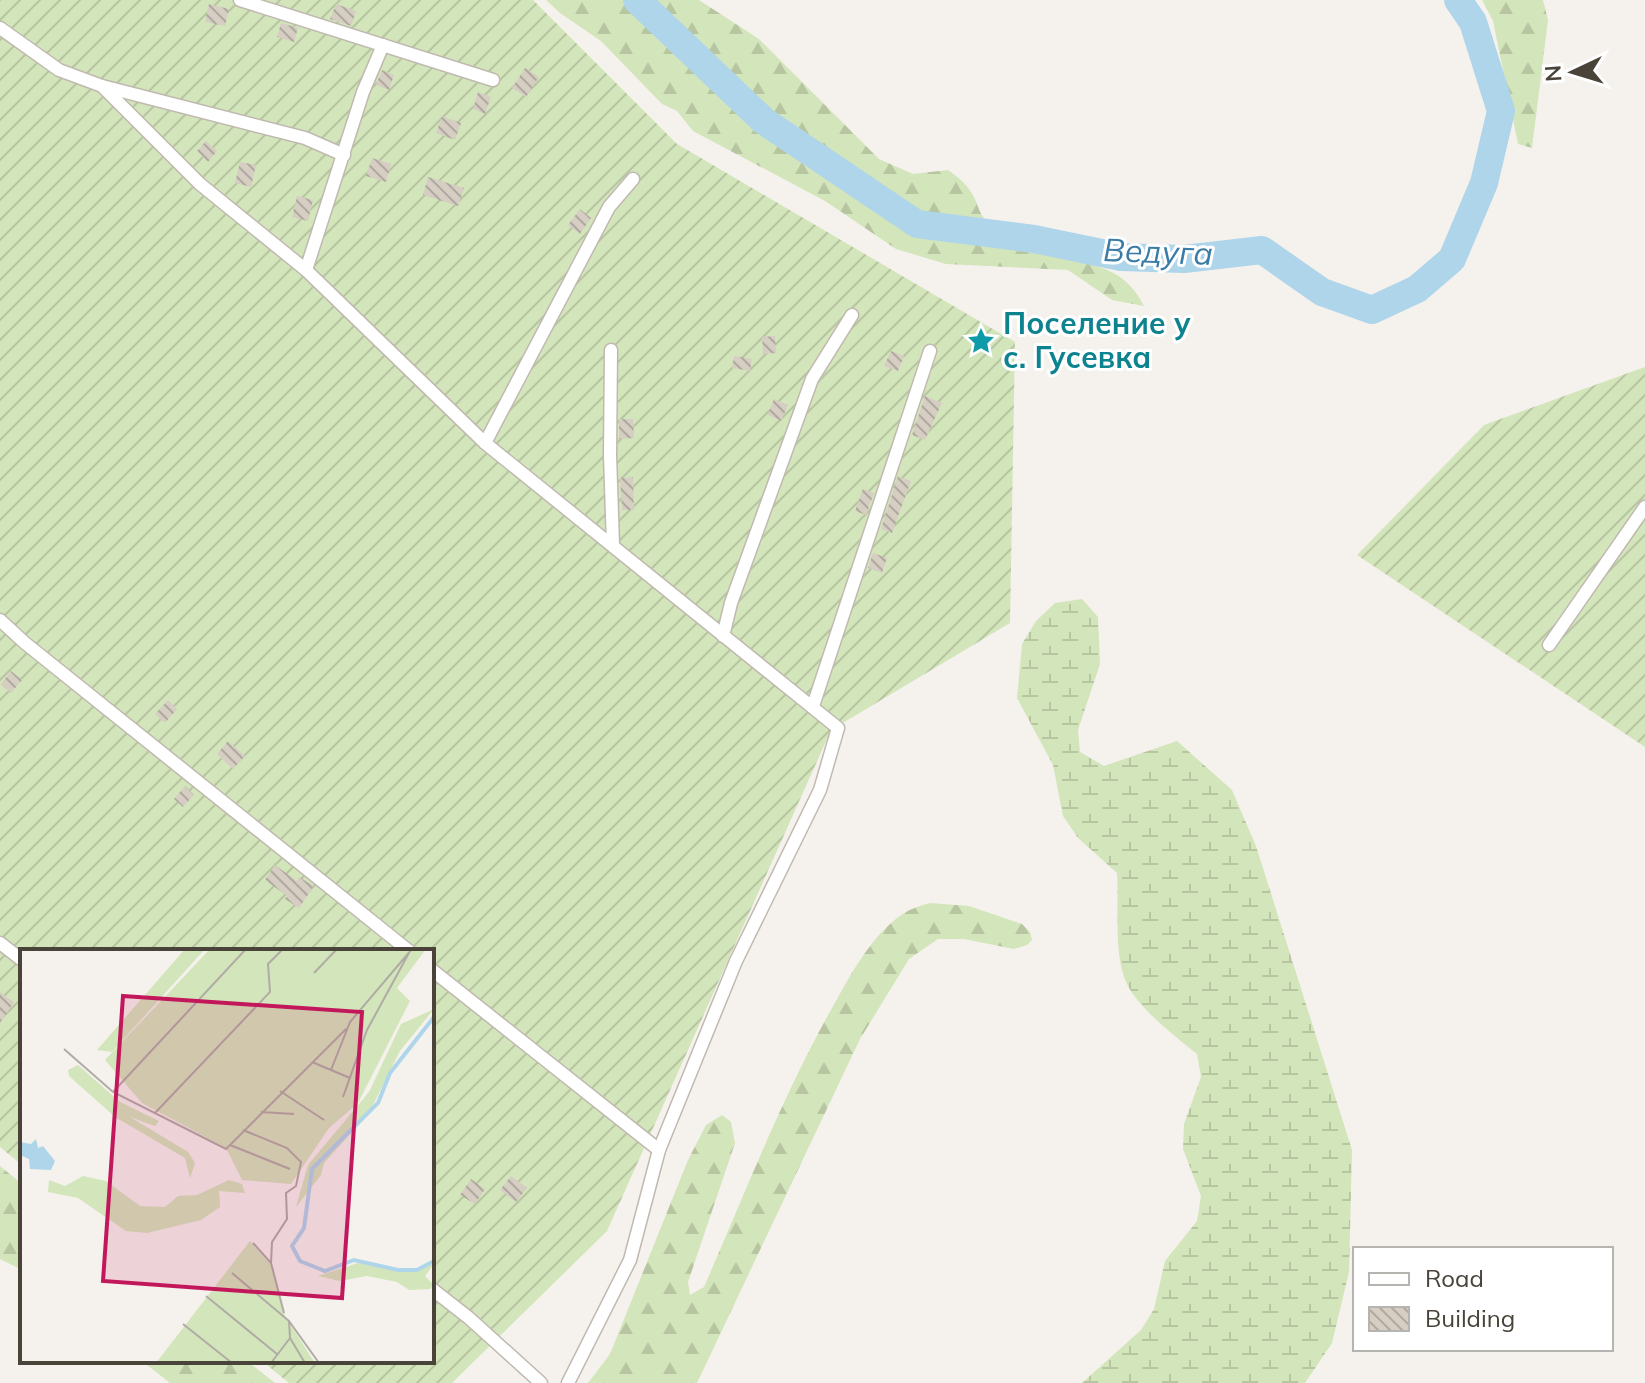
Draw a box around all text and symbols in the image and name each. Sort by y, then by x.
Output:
north arrow [1533,32,1613,112]
text: N [1539,64,1568,83]
water label: Ведуга [1102,229,1214,273]
place label: Поселение у с. Гусевка [1003,304,1191,376]
place icon: Поселение у с. Гусевка [966,326,996,356]
inset map [20,949,434,1363]
legend [1353,1247,1613,1351]
text: Road [1425,1263,1484,1293]
text: Building [1425,1303,1515,1333]

